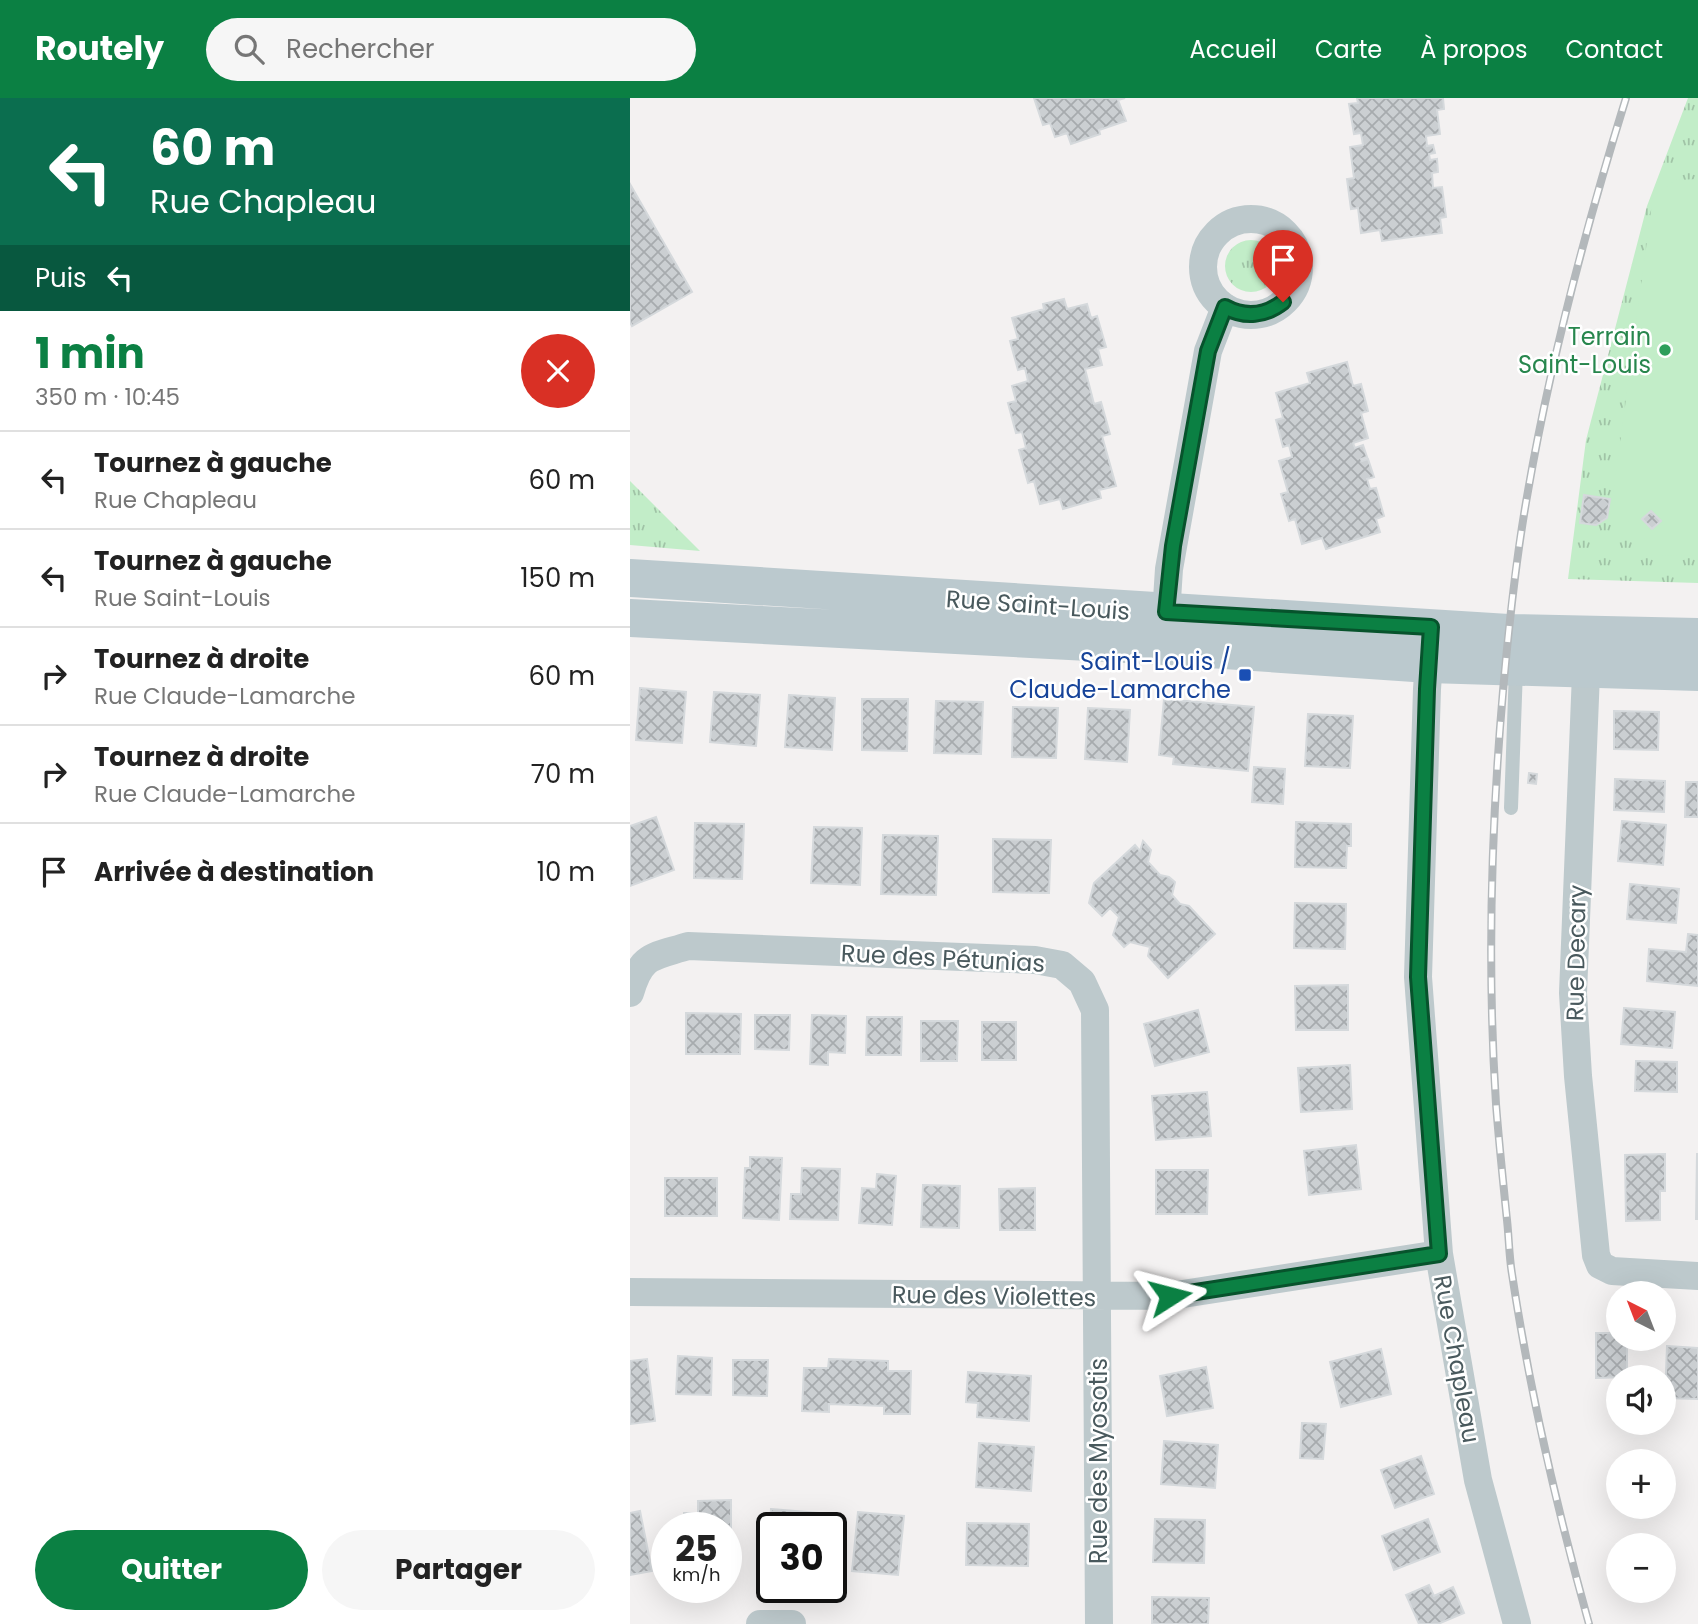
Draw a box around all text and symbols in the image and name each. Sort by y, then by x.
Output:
search box [206,18,696,81]
text: Routely [35,25,164,72]
icon: search [230,30,268,68]
text: Rechercher [286,31,435,67]
text: Accueil [1190,33,1277,66]
text: Carte [1315,33,1382,66]
text: À propos [1420,33,1527,66]
text: Contact [1565,33,1663,66]
text: 60 m [150,114,275,182]
icon: left [35,126,126,217]
text: Rue Chapleau [150,179,377,224]
pin [1253,230,1313,302]
icon: arrive [1264,241,1302,279]
icon: left [101,259,139,297]
text: Puis [35,260,87,296]
place label: Terrain Saint-Louis [1518,320,1651,381]
text: 1 min [35,324,145,383]
button: close [521,334,595,408]
marker: Terrain Saint-Louis [1657,342,1673,358]
text: 350 m · 10:45 [35,381,180,413]
text: Tournez à gauche [94,445,332,481]
icon: left [35,461,73,499]
text: 60 m [528,462,595,498]
text: Rue Chapleau [94,484,257,516]
text: Tournez à gauche [94,543,332,579]
icon: left [35,559,73,597]
text: 150 m [520,560,595,596]
text: Rue Saint-Louis [94,582,271,614]
street label: Rue Saint-Louis [945,582,1131,628]
text: Tournez à droite [94,641,309,677]
place label: Saint-Louis / Claude-Lamarche [1009,645,1231,706]
icon: right [35,657,73,695]
text: 60 m [528,658,595,694]
marker: Saint-Louis / Claude-Lamarche [1237,667,1253,683]
text: Rue Claude-Lamarche [94,680,356,712]
text: Tournez à droite [94,739,309,775]
icon: right [35,755,73,793]
text: 70 m [531,756,595,792]
text: Rue Claude-Lamarche [94,778,356,810]
icon: arrive [35,853,73,891]
text: Arrivée à destination [94,854,374,890]
text: 10 m [537,854,595,890]
street label: Rue Decary [1558,884,1594,1021]
street label: Rue des Pétunias [840,936,1046,980]
position arrow [1133,1259,1207,1333]
street label: Rue Chapleau [1426,1272,1488,1446]
street label: Rue des Violettes [892,1278,1096,1314]
north arrow [1606,1281,1676,1351]
map controls [1606,1281,1676,1603]
street label: Rue des Myosotis [1082,1358,1115,1564]
button: sound [1606,1365,1676,1435]
button: + [1606,1449,1676,1519]
speed limit sign: 30 [756,1512,847,1603]
text: 25 [675,1524,718,1573]
button: Quitter [35,1530,308,1610]
button: Partager [322,1530,595,1610]
button: − [1606,1533,1676,1603]
text: km/h [673,1562,720,1587]

